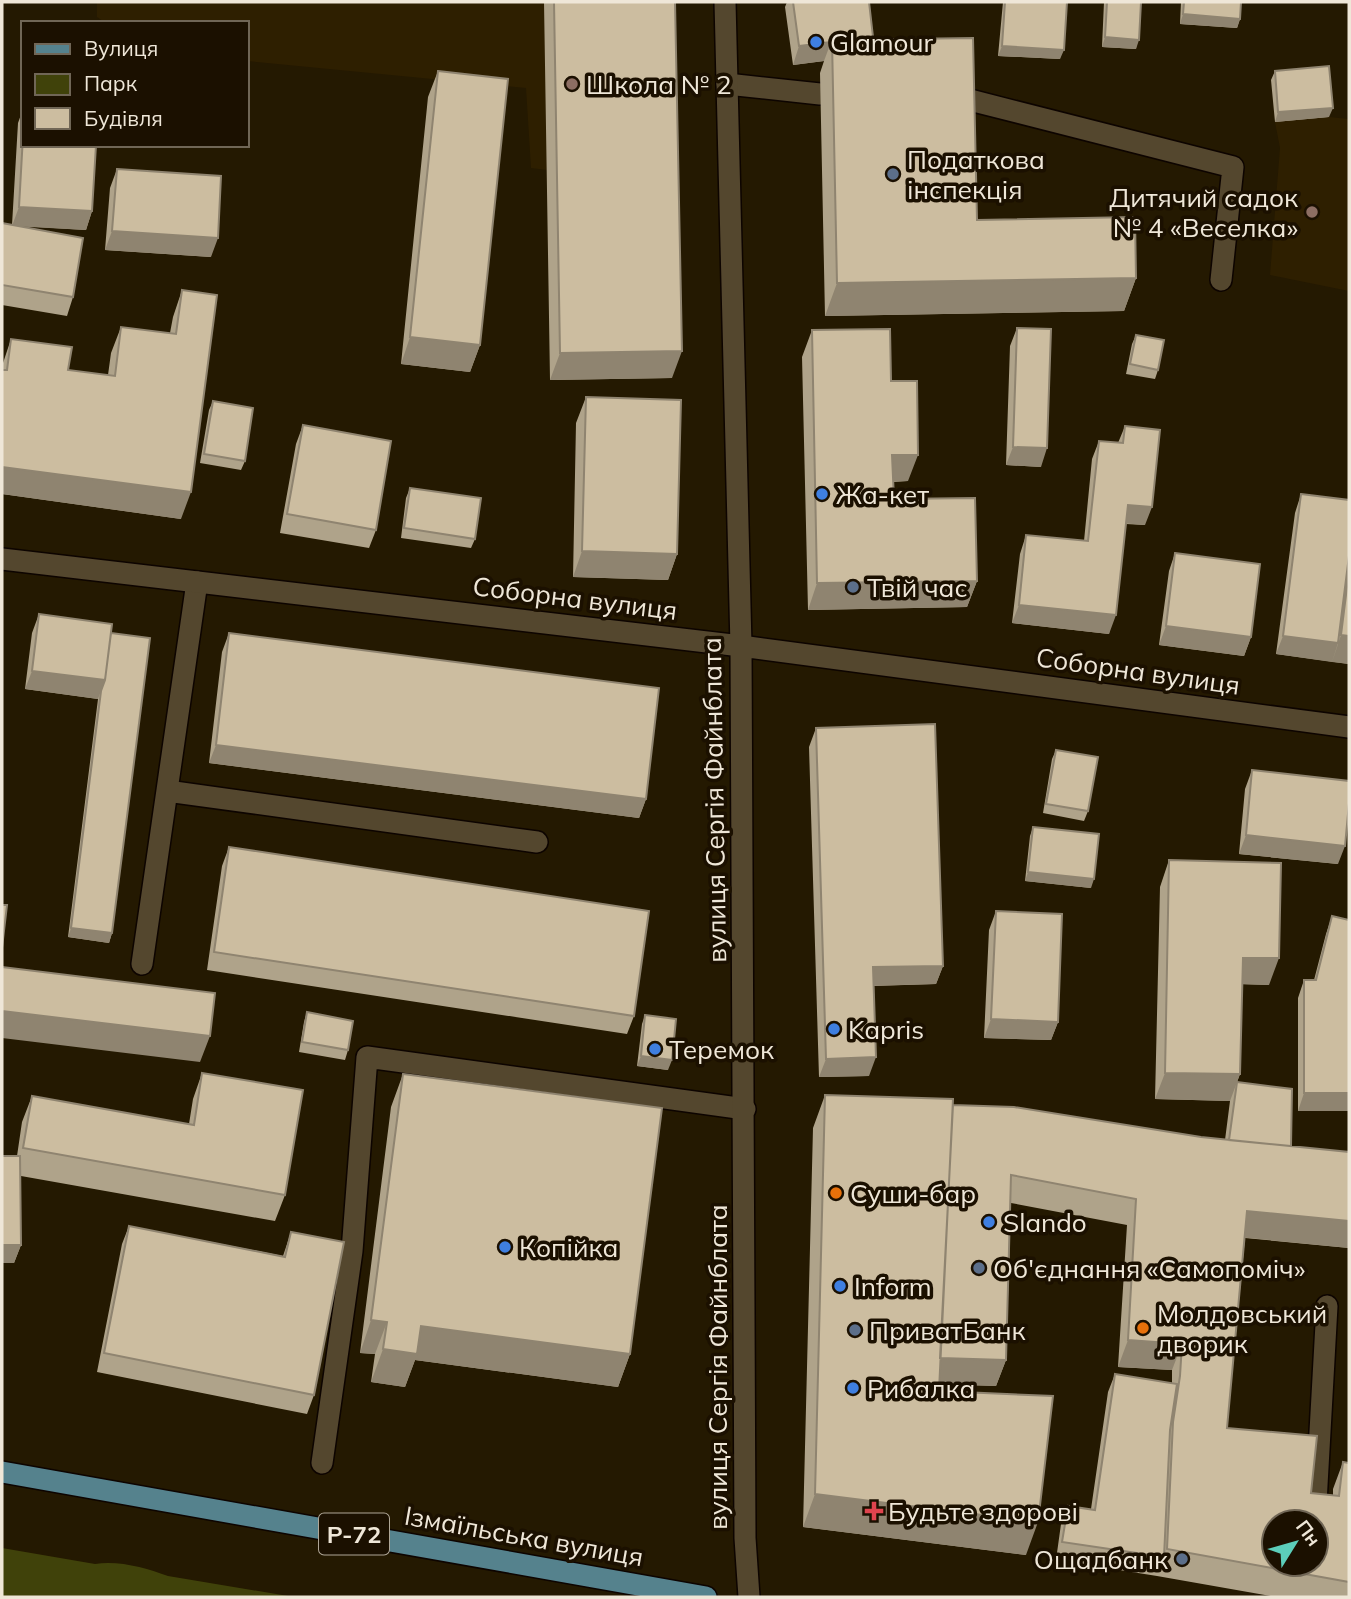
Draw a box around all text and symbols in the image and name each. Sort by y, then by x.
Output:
legend [21,21,248,147]
place label: Glamour [830,26,933,59]
marker: Glamour [808,34,824,50]
text: Вулиця [84,35,158,61]
place label: Школа № 2 [586,68,732,101]
text: Парк [84,70,138,96]
marker: Школа № 2 [564,76,580,92]
text: Будівля [84,105,163,131]
place label: Податкова інспекція [907,143,1045,206]
marker: Податкова інспекція [885,166,901,182]
place label: Дитячий садок № 4 «Веселка» [1109,181,1298,244]
marker: Дитячий садок № 4 «Веселка» [1304,204,1320,220]
place label: Жа-кет [836,478,929,511]
marker: Жа-кет [814,486,830,502]
street label: Соборна вулиця [471,569,679,627]
place label: Твій час [867,571,968,604]
marker: Твій час [845,579,861,595]
street label: вулиця Сергія Файнблата [695,637,733,963]
street label: Соборна вулиця [1034,640,1242,702]
place label: Kapris [848,1013,924,1046]
marker: Kapris [826,1021,842,1037]
place label: Теремок [669,1033,774,1066]
marker: Теремок [647,1041,663,1057]
place label: Суши-бар [850,1177,976,1210]
marker: Суши-бар [828,1185,844,1201]
street label: вулиця Сергія Файнблата [701,1204,734,1530]
place label: Slando [1003,1206,1087,1239]
marker: Slando [981,1214,997,1230]
place label: Копійка [519,1231,618,1264]
marker: Копійка [497,1239,513,1255]
place label: Об'єднання «Самопоміч» [993,1252,1305,1285]
marker: Об'єднання «Самопоміч» [971,1260,987,1276]
place label: Inform [854,1270,932,1303]
marker: Inform [832,1278,848,1294]
place label: Молдовський дворик [1157,1297,1327,1360]
place label: ПриватБанк [869,1314,1025,1347]
marker: Молдовський дворик [1135,1320,1151,1336]
marker: ПриватБанк [847,1322,863,1338]
place label: Рибалка [867,1372,975,1405]
marker: Рибалка [845,1380,861,1396]
place label: Будьте здорові [888,1495,1078,1528]
street label: Ізмаїльська вулиця [402,1499,646,1573]
marker: Будьте здорові [866,1503,882,1519]
north arrow [1260,1508,1330,1578]
road number: Р-72 [319,1514,389,1554]
text: Пн [1291,1515,1326,1551]
place label: Ощадбанк [1034,1543,1168,1576]
marker: Ощадбанк [1174,1551,1190,1567]

